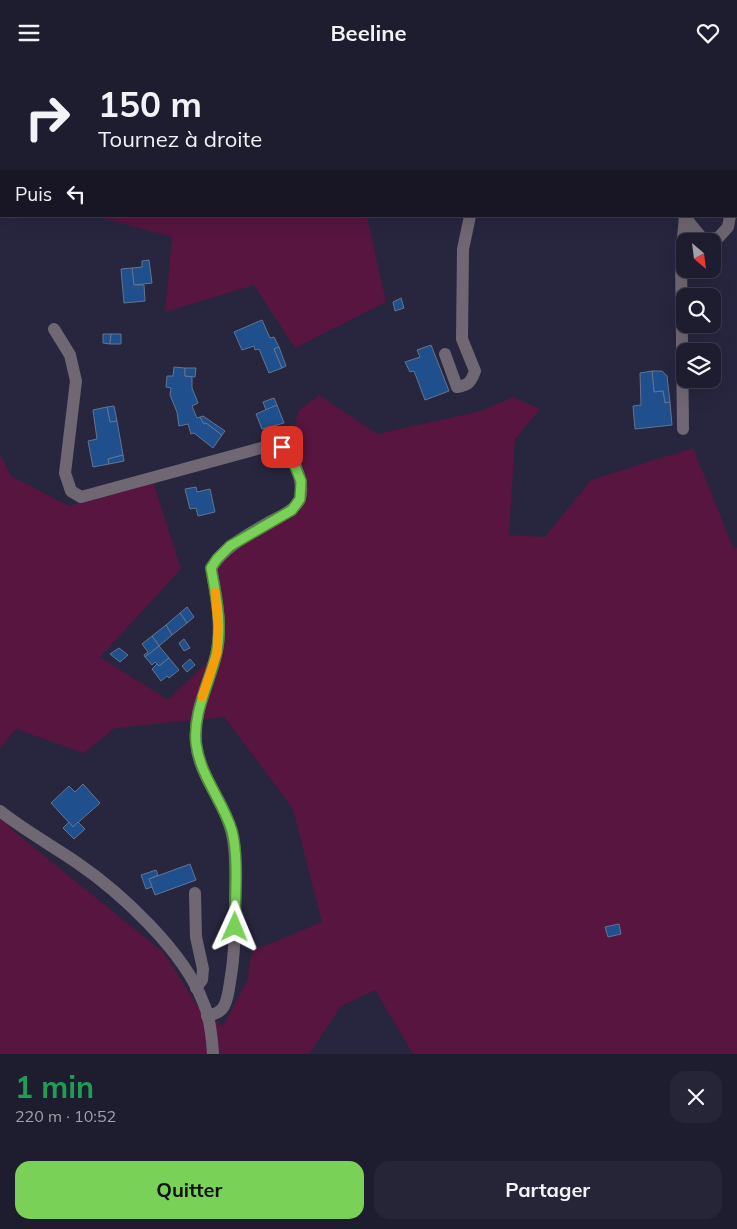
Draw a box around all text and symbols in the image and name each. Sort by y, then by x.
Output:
icon: menu [15,19,43,47]
text: Beeline [330,19,407,47]
icon: heart [694,19,722,47]
text: 150 m [98,82,202,126]
icon: right [15,85,80,150]
text: Tournez à droite [98,125,262,153]
icon: left [62,180,90,208]
text: Puis [15,182,52,206]
north arrow [676,233,721,277]
map controls [676,233,721,388]
button: search [676,288,721,333]
button: layers [676,343,721,388]
pin [261,426,303,468]
icon: arrive [268,433,296,461]
position arrow [208,900,260,952]
text: 1 min [15,1068,94,1106]
button: close [670,1071,722,1123]
text: 220 m · 10:52 [15,1106,116,1126]
button: Quitter [15,1161,364,1219]
button: Partager [374,1161,722,1219]

